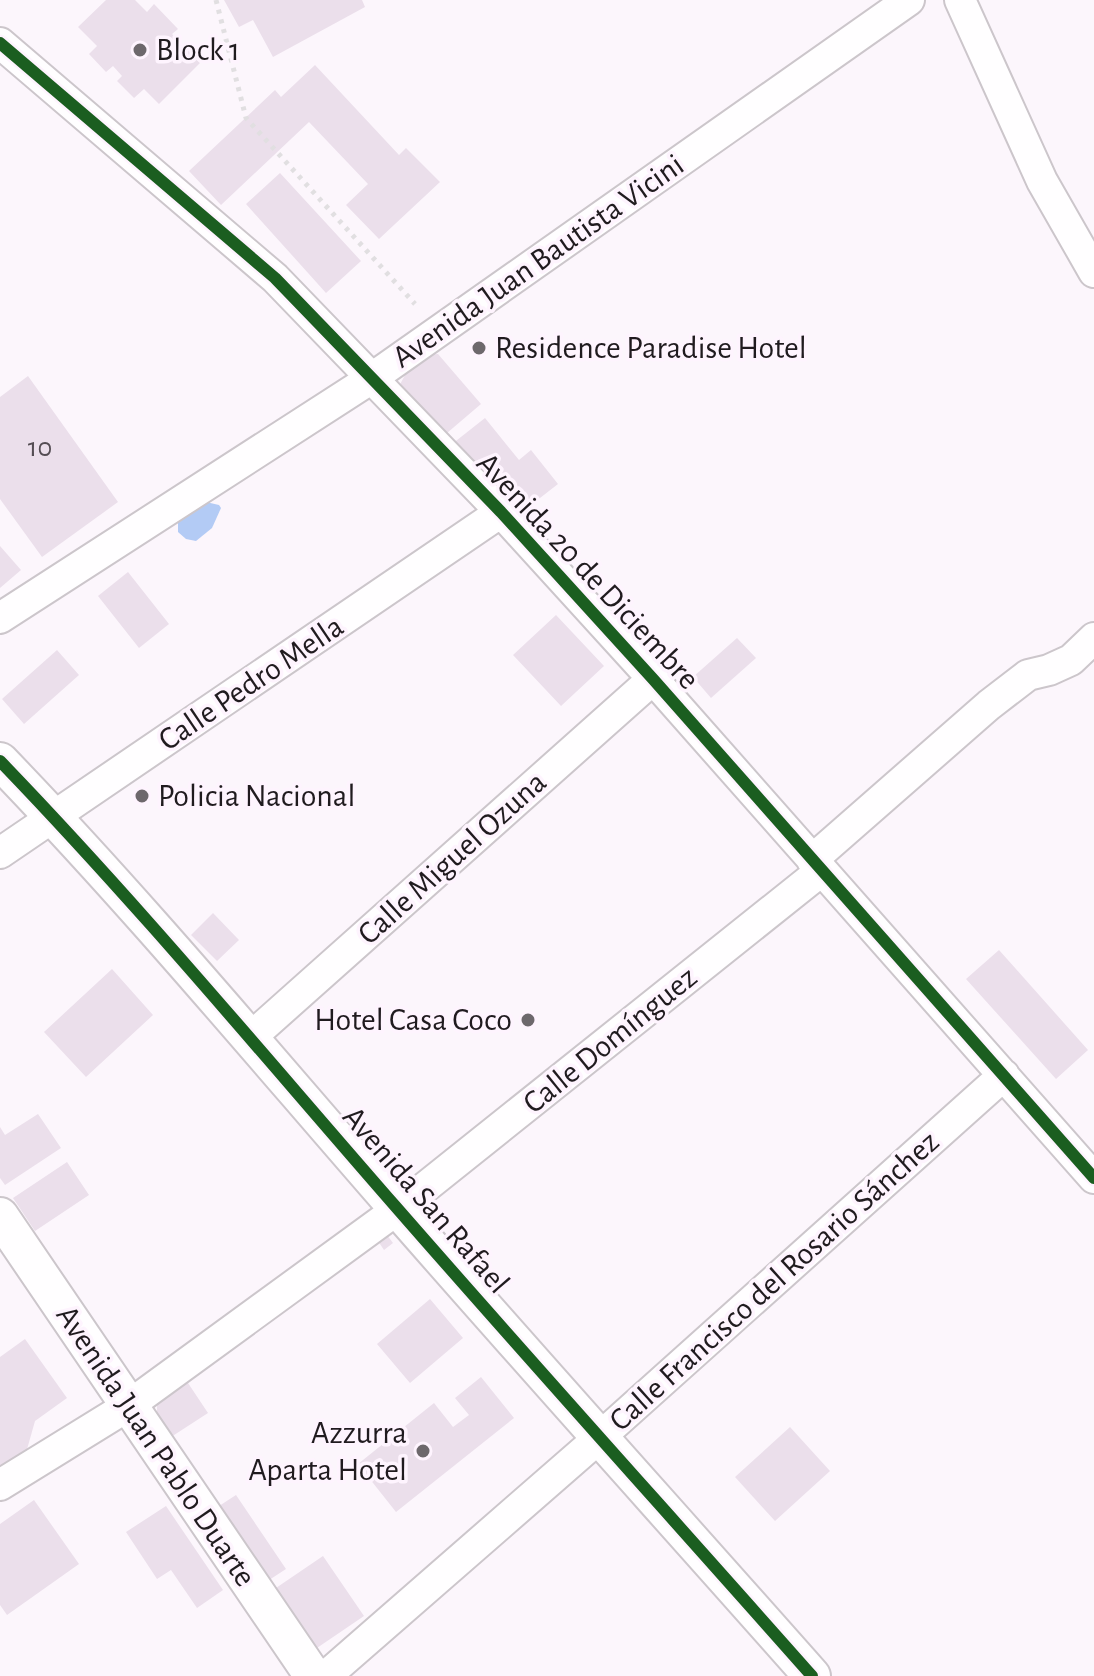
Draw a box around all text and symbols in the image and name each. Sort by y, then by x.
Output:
place label: Block 1 [156,34,240,66]
marker: Block 1 [131,41,149,59]
street label: Avenida Juan Bautista Vicini [387,148,689,374]
place label: Residence Paradise Hotel [495,332,807,364]
marker: Residence Paradise Hotel [470,339,488,357]
house number: 10 [28,434,52,462]
street label: Avenida 20 de Diciembre [471,447,705,695]
street label: Calle Pedro Mella [153,610,349,756]
street label: Calle Miguel Ozuna [352,766,552,950]
place label: Policia Nacional [158,780,355,812]
marker: Policia Nacional [133,787,151,805]
street label: Calle Domínguez [517,961,703,1119]
place label: Hotel Casa Coco [314,1004,512,1036]
marker: Hotel Casa Coco [519,1011,537,1029]
street label: Avenida San Rafael [337,1101,515,1299]
street label: Calle Francisco del Rosario Sánchez [603,1125,945,1437]
street label: Avenida Juan Pablo Duarte [50,1300,262,1592]
place label: Azzurra Aparta Hotel [248,1417,407,1486]
marker: Azzurra Aparta Hotel [414,1442,432,1460]

